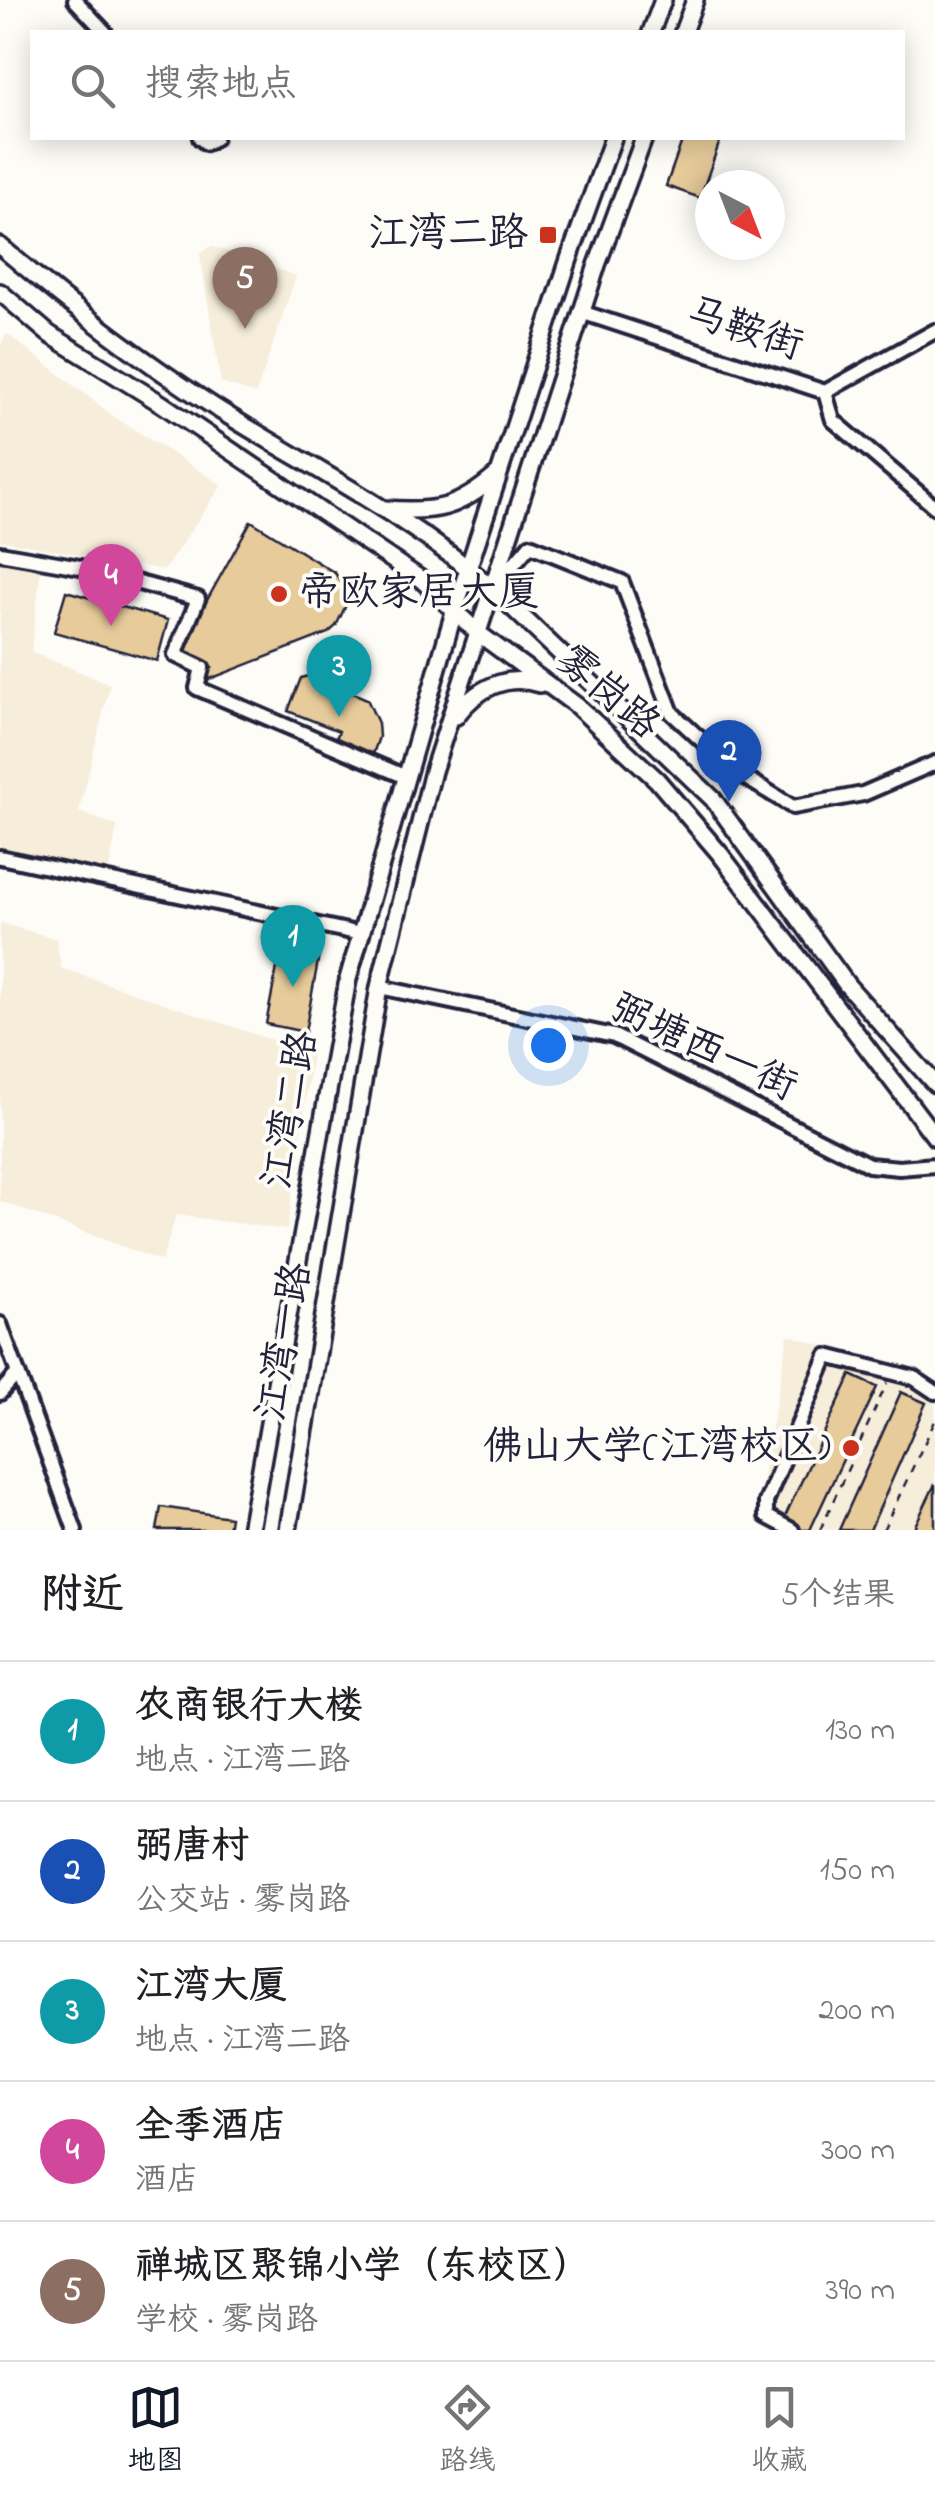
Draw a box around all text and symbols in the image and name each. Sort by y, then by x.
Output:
search box [30,30,905,140]
icon: search [65,58,120,113]
text: 搜索地点 [145,58,297,114]
north arrow [695,170,785,260]
place label: 江湾二路 [368,206,528,265]
marker: 江湾二路 [537,224,559,246]
pin: 5 [212,246,278,329]
street label: 马鞍街 [678,284,810,378]
pin: 4 [78,544,144,626]
place label: 帝欧家居大厦 [299,565,539,624]
marker: 帝欧家居大厦 [268,583,290,605]
street label: 雾岗路 [542,633,672,755]
pin: 3 [306,634,372,717]
pin: 2 [696,720,762,802]
pin: 1 [260,904,326,987]
street label: 弼塘西一街 [600,980,806,1118]
your location [523,1020,574,1071]
street label: 江湾二路 [249,1026,335,1194]
street label: 江湾一路 [243,1258,329,1426]
place label: 佛山大学(江湾校区) [482,1419,831,1478]
marker: 佛山大学(江湾校区) [840,1437,862,1459]
text: 附近 [40,1566,124,1627]
text: 5个结果 [781,1573,895,1620]
text: 农商银行大楼 [135,1680,363,1736]
text: 1 [67,1708,78,1755]
text: 130 m [825,1708,895,1755]
text: 地点 · 江湾二路 [135,1738,350,1785]
text: 弼唐村 [135,1820,249,1876]
text: 2 [65,1848,80,1895]
text: 150 m [820,1848,895,1895]
text: 公交站 · 雾岗路 [135,1878,350,1925]
text: 江湾大厦 [135,1960,287,2016]
text: 3 [66,1988,79,2035]
text: 200 m [819,1988,895,2035]
text: 地点 · 江湾二路 [135,2018,350,2065]
text: 全季酒店 [135,2100,287,2156]
text: 4 [66,2128,79,2175]
text: 300 m [821,2128,895,2175]
text: 酒店 [135,2158,199,2205]
text: 禅城区聚锦小学（东校区） [135,2240,591,2296]
text: 5 [63,2268,82,2315]
text: 390 m [825,2268,895,2315]
text: 学校 · 雾岗路 [135,2298,318,2345]
tab: 地图 [128,2380,184,2483]
tab: 路线 [439,2380,495,2483]
tab: 收藏 [751,2380,807,2483]

